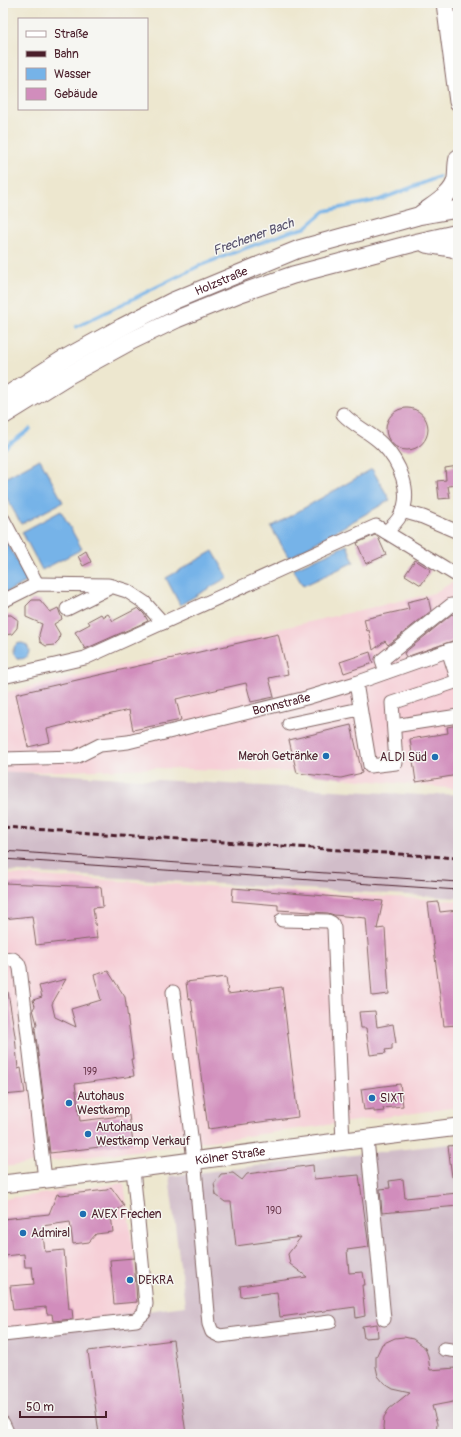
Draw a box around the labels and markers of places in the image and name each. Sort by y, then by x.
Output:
place label: Meroh Getränke [238,749,318,764]
place label: ALDI Süd [380,750,427,765]
marker: Meroh Getränke [321,751,331,761]
marker: ALDI Süd [430,752,440,762]
place label: Autohaus Westkamp [77,1089,131,1118]
place label: SIXT [380,1091,404,1106]
marker: SIXT [367,1093,377,1103]
marker: Autohaus Westkamp [64,1098,74,1108]
place label: Autohaus Westkamp Verkauf [96,1120,191,1149]
marker: Autohaus Westkamp Verkauf [83,1129,93,1139]
place label: AVEX Frechen [91,1207,162,1222]
marker: AVEX Frechen [78,1209,88,1219]
place label: Admiral [31,1226,70,1241]
marker: Admiral [18,1228,28,1238]
place label: DEKRA [138,1273,174,1288]
marker: DEKRA [125,1275,135,1285]

